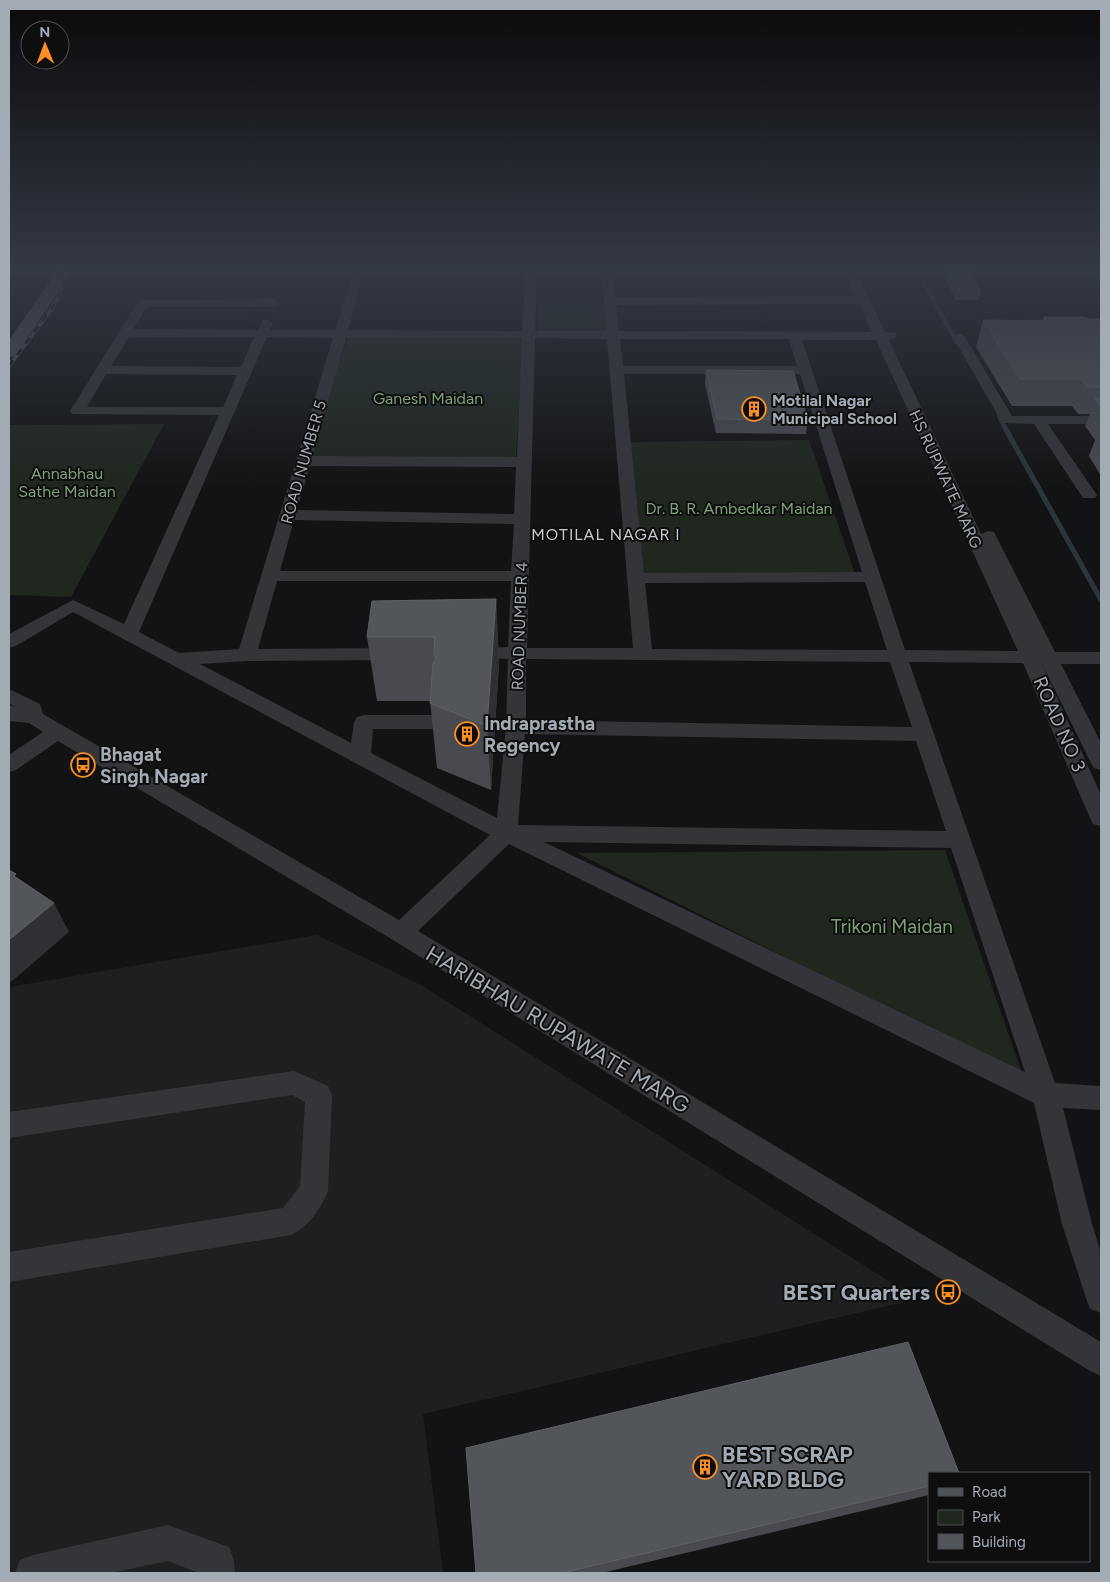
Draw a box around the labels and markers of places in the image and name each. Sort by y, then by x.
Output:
place label: Motilal Nagar Municipal School [772,391,897,428]
building icon: Motilal Nagar Municipal School [741,396,767,422]
place label: Indraprastha Regency [484,712,595,757]
building icon: Indraprastha Regency [454,721,480,747]
place label: Bhagat Singh Nagar [100,743,208,788]
bus stop icon: Bhagat Singh Nagar [70,752,96,778]
place label: BEST Quarters [783,1279,930,1306]
bus stop icon: BEST Quarters [935,1279,961,1305]
place label: BEST SCRAP YARD BLDG [722,1441,852,1493]
building icon: BEST SCRAP YARD BLDG [692,1454,718,1480]

